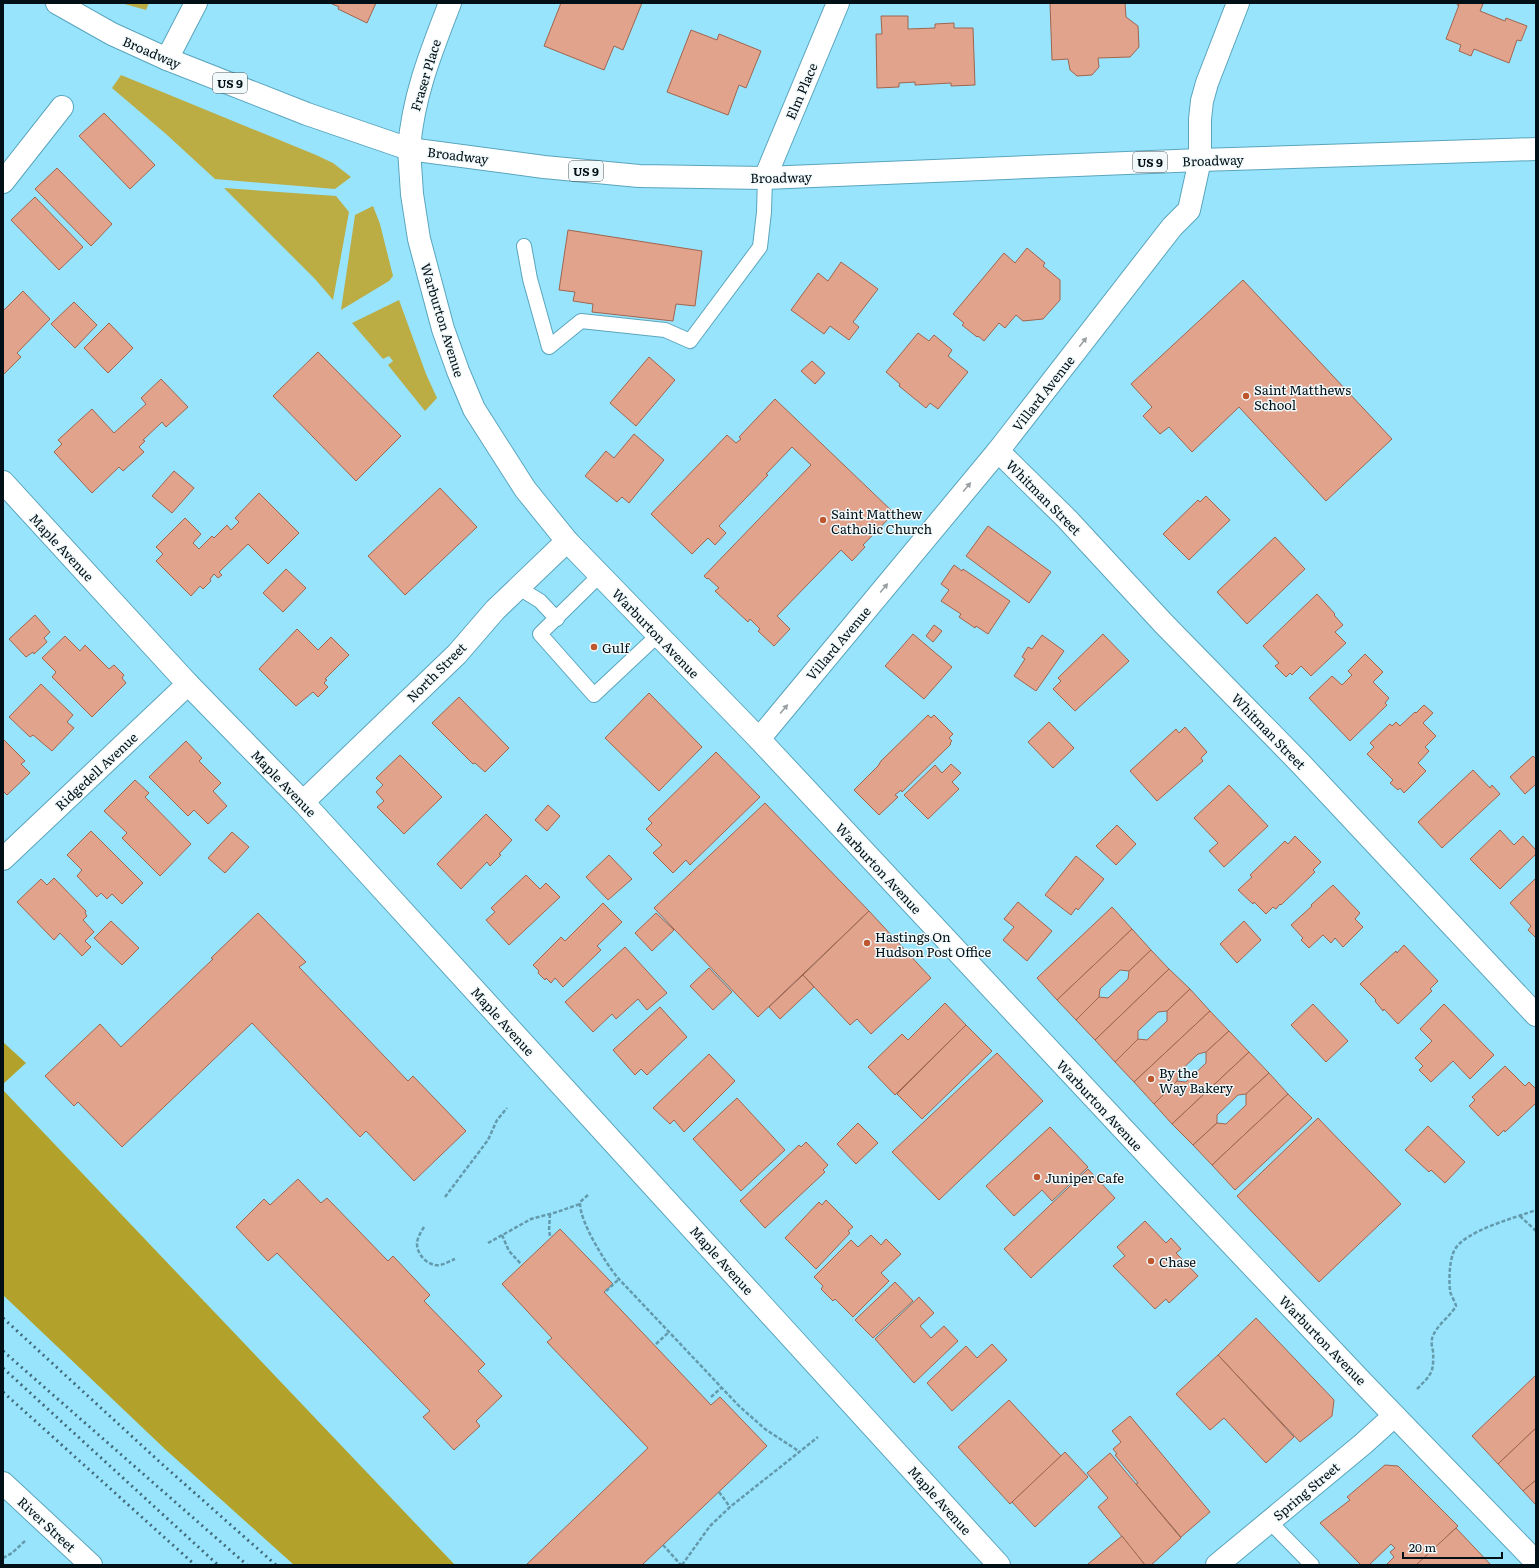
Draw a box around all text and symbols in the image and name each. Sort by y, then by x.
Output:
street label: Broadway [120,31,185,73]
street label: Fraser Place [405,36,445,113]
street label: Elm Place [781,59,822,122]
road number: US 9 [213,73,247,93]
street label: Broadway [426,142,490,168]
street label: Broadway [1182,149,1245,171]
road number: US 9 [1133,152,1167,172]
road number: US 9 [569,161,603,181]
street label: Broadway [750,167,813,187]
street label: Warburton Avenue [417,261,469,380]
one-way arrow [1078,336,1087,347]
street label: Villard Avenue [1007,351,1079,435]
place label: Saint Matthews School [1254,380,1351,414]
marker: Saint Matthews School [1241,391,1251,401]
street label: Whitman Street [1002,455,1086,539]
one-way arrow [963,482,972,493]
place label: Saint Matthew Catholic Church [831,504,932,538]
street label: Maple Avenue [25,509,99,585]
marker: Saint Matthew Catholic Church [818,515,828,525]
one-way arrow [880,582,889,593]
street label: Warburton Avenue [608,584,704,682]
street label: Villard Avenue [801,602,875,684]
street label: North Street [402,637,471,706]
place label: Gulf [602,638,630,657]
marker: Gulf [589,642,599,652]
street label: Whitman Street [1228,689,1311,774]
one-way arrow [779,704,788,715]
street label: Ridgedell Avenue [50,727,142,814]
street label: Maple Avenue [247,745,321,821]
street label: Warburton Avenue [832,818,927,918]
place label: Hastings On Hudson Post Office [875,927,992,961]
marker: Hastings On Hudson Post Office [862,938,872,948]
street label: Maple Avenue [467,982,539,1060]
street label: Warburton Avenue [1053,1055,1148,1155]
place label: By the Way Bakery [1159,1063,1234,1097]
marker: By the Way Bakery [1146,1074,1156,1084]
place label: Juniper Cafe [1045,1168,1124,1187]
marker: Juniper Cafe [1032,1172,1042,1182]
street label: Maple Avenue [686,1221,758,1299]
place label: Chase [1159,1252,1196,1271]
marker: Chase [1146,1256,1156,1266]
street label: Warburton Avenue [1275,1291,1371,1389]
street label: Spring Street [1269,1457,1344,1525]
street label: Maple Avenue [904,1461,976,1539]
street label: River Street [14,1492,81,1556]
scale bar [1403,1534,1502,1560]
text: 20 m [1409,1538,1436,1556]

